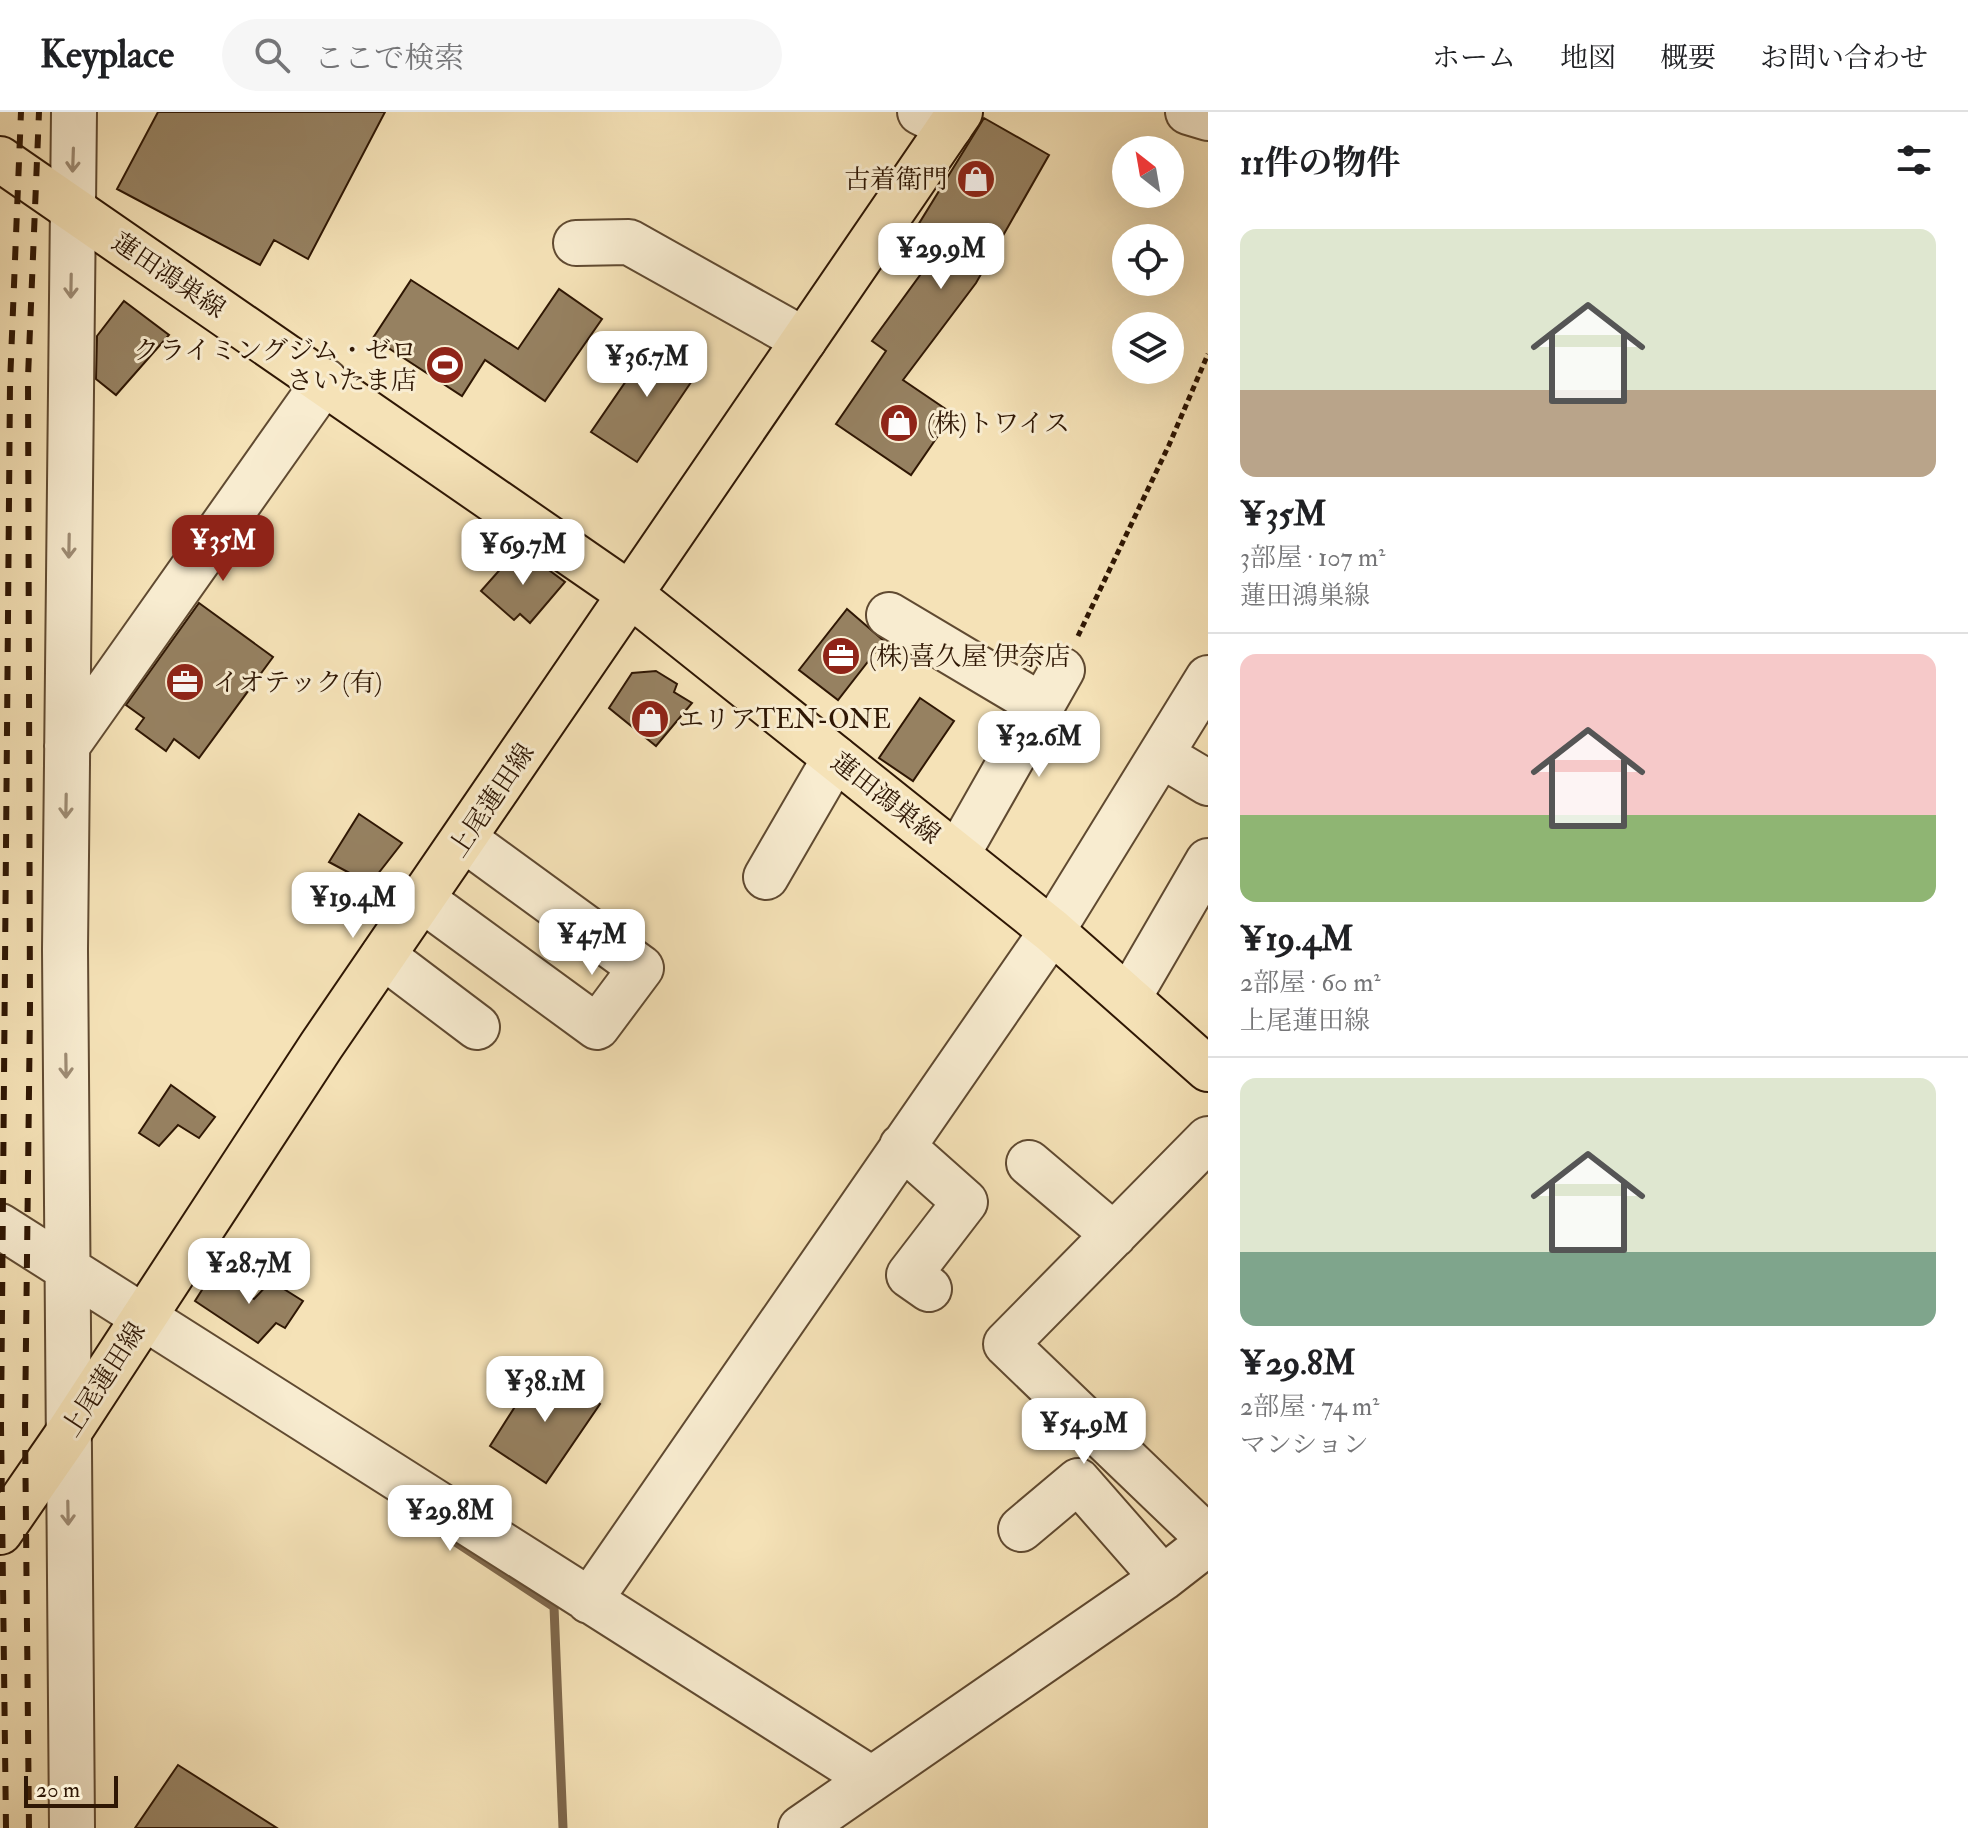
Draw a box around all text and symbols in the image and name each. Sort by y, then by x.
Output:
search box [222,19,782,91]
text: Keyplace [40,31,174,79]
icon: search [250,33,294,77]
text: ここで検索 [314,40,464,77]
text: ホーム [1432,41,1516,76]
text: 地図 [1560,41,1616,76]
text: 概要 [1660,41,1716,76]
text: お問い合わせ [1760,41,1928,76]
north arrow [1112,136,1184,208]
map controls [1112,136,1184,384]
icon: filters [1892,138,1936,182]
text: 11件の物件 [1240,142,1400,185]
one-way arrow [66,146,81,173]
shop icon: 古着衛門 [955,158,997,200]
place label: 古着衛門 [844,164,948,196]
pin: ¥29.9M [876,223,1006,291]
button: locate [1112,224,1184,296]
street label: 蓮田鴻巣線 [106,226,231,325]
text: ¥29.9M [896,233,986,265]
one-way arrow [63,272,79,299]
icon: home [1516,281,1660,425]
button: layers [1112,312,1184,384]
pin: ¥36.7M [582,331,712,399]
place label: クライミングジム・ゼロ さいたま店 [133,335,417,397]
text: ¥36.7M [605,341,689,373]
sports icon: クライミングジム・ゼロ さいたま店 [424,344,466,386]
shop icon: (株)トワイス [878,402,920,444]
place label: (株)トワイス [927,408,1070,440]
text: ¥35M [1240,493,1326,536]
pin: ¥35M [176,515,270,583]
pin: ¥69.7M [458,519,588,587]
text: ¥35M [190,525,256,557]
text: ¥69.7M [479,529,567,561]
one-way arrow [61,532,76,559]
text: 3部屋 · 107 m² [1240,542,1385,574]
text: 蓮田鴻巣線 [1240,580,1370,612]
office icon: (株)喜久屋 伊奈店 [820,635,862,677]
place label: (株)喜久屋 伊奈店 [869,641,1071,673]
office icon: イオテック(有) [164,661,206,703]
place label: イオテック(有) [213,667,382,699]
shop icon: エリアTEN-ONE [629,698,671,740]
place label: エリアTEN-ONE [678,704,891,736]
icon: home [1516,706,1660,850]
pin: ¥32.6M [974,711,1104,779]
text: ¥32.6M [996,721,1082,753]
street label: 上尾蓮田線 [442,738,541,863]
street label: 蓮田鴻巣線 [824,746,946,851]
one-way arrow [58,792,74,819]
pin: ¥19.4M [288,872,418,940]
text: ¥19.4M [310,882,396,914]
pin: ¥47M [545,909,639,977]
text: ¥19.4M [1240,918,1353,961]
text: ¥47M [557,919,627,951]
text: 2部屋 · 60 m² [1240,967,1381,999]
text: 上尾蓮田線 [1240,1005,1370,1037]
one-way arrow [58,1052,74,1079]
icon: home [1516,1130,1660,1274]
pin: ¥28.7M [184,1238,314,1306]
text: ¥28.7M [206,1248,292,1280]
street label: 上尾蓮田線 [55,1316,153,1443]
text: ¥29.8M [1240,1342,1356,1385]
pin: ¥38.1M [480,1356,610,1424]
text: ¥38.1M [504,1366,586,1398]
text: 2部屋 · 74 m² [1240,1391,1379,1423]
pin: ¥54.9M [1019,1398,1149,1466]
text: ¥54.9M [1040,1408,1128,1440]
text: マンション [1240,1429,1369,1461]
pin: ¥29.8M [385,1485,515,1553]
text: ¥29.8M [406,1495,494,1527]
one-way arrow [60,1499,76,1526]
scale bar [24,1772,118,1808]
text: 20 m [36,1776,80,1804]

